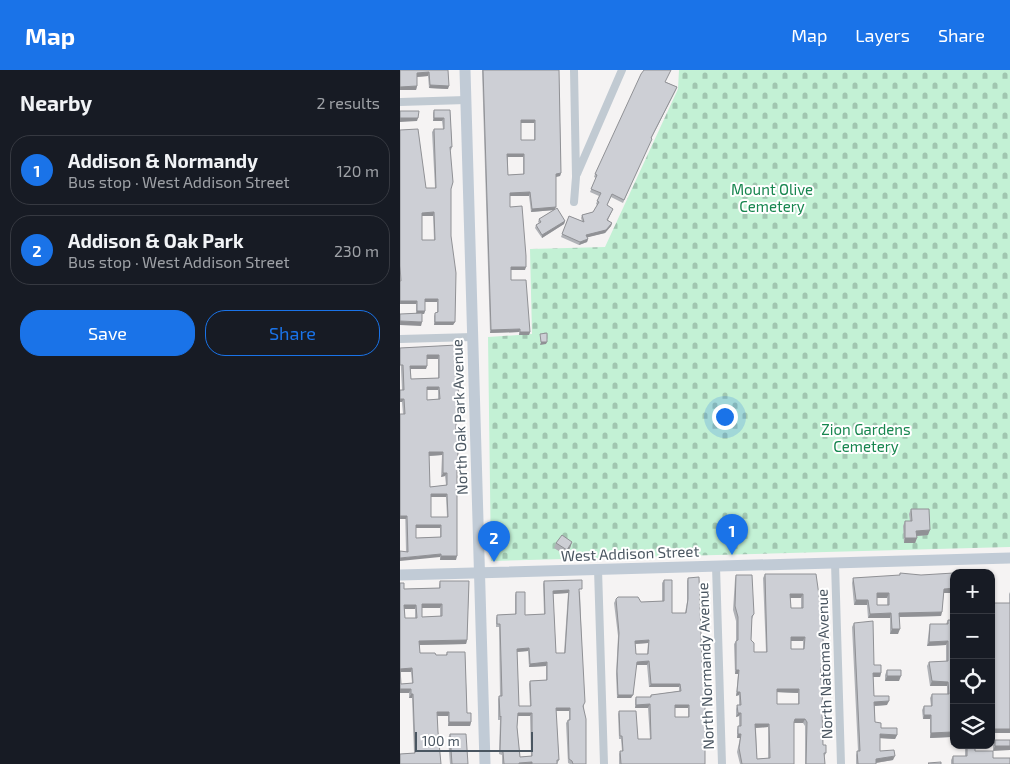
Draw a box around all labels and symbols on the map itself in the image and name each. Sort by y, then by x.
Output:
park label: Mount Olive Cemetery [731,180,813,215]
street label: North Oak Park Avenue [447,339,471,495]
your location [712,404,738,430]
park label: Zion Gardens Cemetery [821,420,911,455]
pin: 1 [716,514,748,555]
pin: 2 [478,521,510,562]
street label: West Addison Street [560,542,700,564]
street label: North Normandy Avenue [693,582,717,750]
street label: North Natoma Avenue [812,588,836,740]
scale bar [415,729,532,752]

